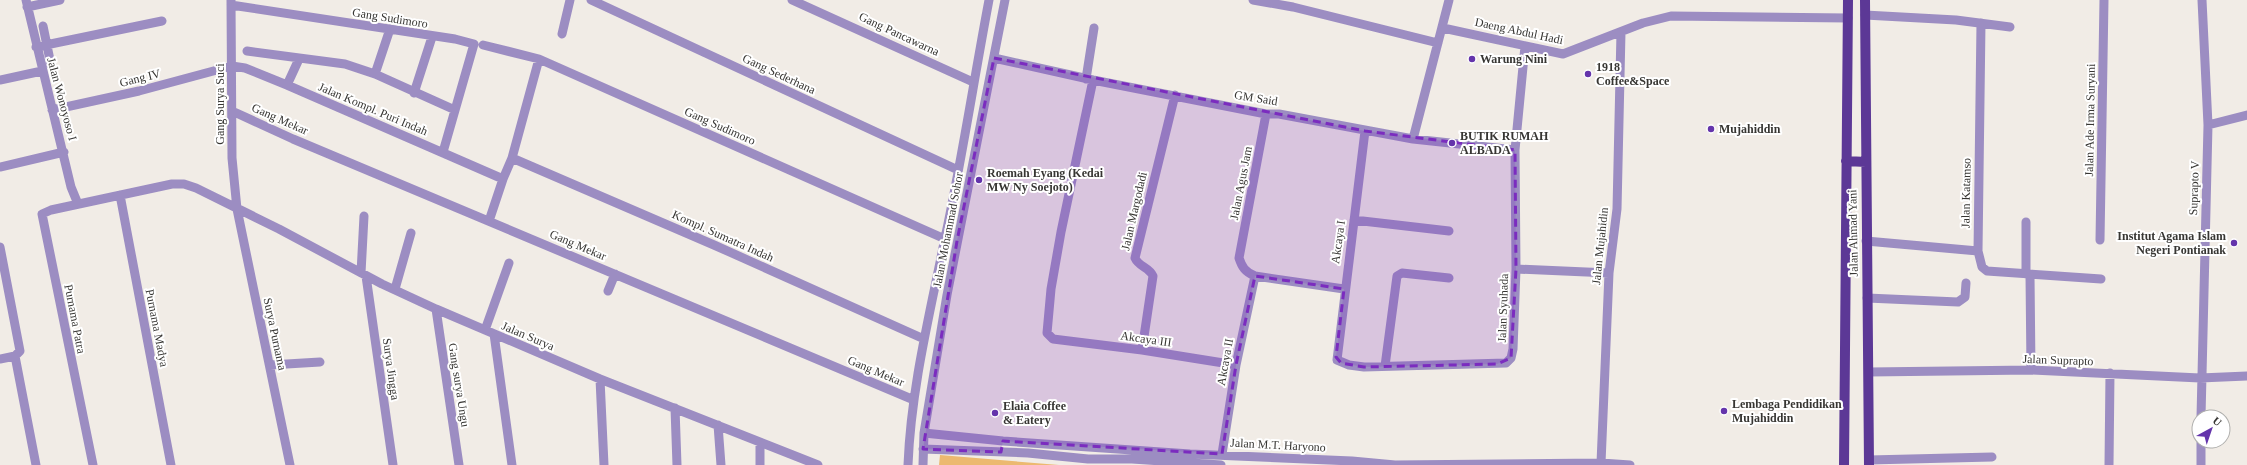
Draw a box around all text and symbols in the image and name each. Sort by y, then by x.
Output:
street label: Gang Sudimoro [351,5,429,31]
street label: Gang Pancawarna [857,9,942,59]
street label: Daeng Abdul Hadi [1474,15,1565,47]
street label: Gang Sederhana [740,51,818,97]
place label: Warung Nini [1480,52,1548,66]
marker: Warung Nini [1467,54,1477,64]
street label: Jalan Wonoyoso I [44,56,80,142]
place label: 1918 Coffee&Space [1596,60,1670,88]
street label: Gang Surya Suci [213,63,227,145]
street label: Jalan Ade Irma Suryani [2082,63,2098,177]
street label: Gang IV [118,66,162,90]
marker: 1918 Coffee&Space [1583,69,1593,79]
street label: Jalan Kompl. Puri Indah [316,80,430,138]
street label: GM Said [1233,88,1279,108]
street label: Gang Mekar [250,100,310,138]
street label: Gang Sudimoro [682,104,758,148]
place label: Mujahiddin [1719,122,1781,136]
marker: Mujahiddin [1706,124,1716,134]
place label: BUTIK RUMAH ALBADA [1460,129,1549,157]
marker: BUTIK RUMAH ALBADA [1447,138,1457,148]
street label: Jalan Agus Jam [1227,144,1255,221]
street label: Jalan Katamso [1958,158,1974,228]
street label: Suprapto V [2186,160,2202,216]
place label: Roemah Eyang (Kedai MW Ny Soejoto) [987,166,1104,194]
street label: Jalan Margodadi [1118,170,1150,252]
street label: Jalan Mohammad Sohor [930,171,966,289]
marker: Roemah Eyang (Kedai MW Ny Soejoto) [974,175,984,185]
street label: Jalan Ahmad Yani [1845,189,1861,277]
street label: Kompl. Sumatra Indah [670,207,776,265]
street label: Jalan Mujahidin [1589,207,1611,285]
street label: Akcaya I [1328,219,1348,265]
street label: Gang Mekar [548,227,608,263]
place label: Institut Agama Islam Negeri Pontianak [2117,229,2226,257]
marker: Institut Agama Islam Negeri Pontianak [2229,238,2239,248]
street label: Jalan Syuhada [1495,273,1511,343]
street label: Purnama Patra [61,283,89,356]
street label: Purnama Madya [143,288,172,369]
street label: Surya Purnama [260,297,290,372]
street label: Jalan Surya [500,319,557,354]
street label: Akcaya III [1119,328,1173,350]
street label: Surya Jingga [380,337,402,402]
street label: Akcaya II [1214,337,1236,387]
street label: Gang surya Ungu [445,342,473,428]
street label: Jalan Suprapto [2022,352,2094,368]
street label: Gang Mekar [846,353,906,389]
place label: Lembaga Pendidikan Mujahiddin [1732,397,1842,425]
place label: Elaia Coffee & Eatery [1003,399,1067,427]
marker: Lembaga Pendidikan Mujahiddin [1719,406,1729,416]
marker: Elaia Coffee & Eatery [990,408,1000,418]
north arrow [2191,409,2231,449]
text: U [2211,414,2224,429]
street label: Jalan M.T. Haryono [1230,436,1326,454]

